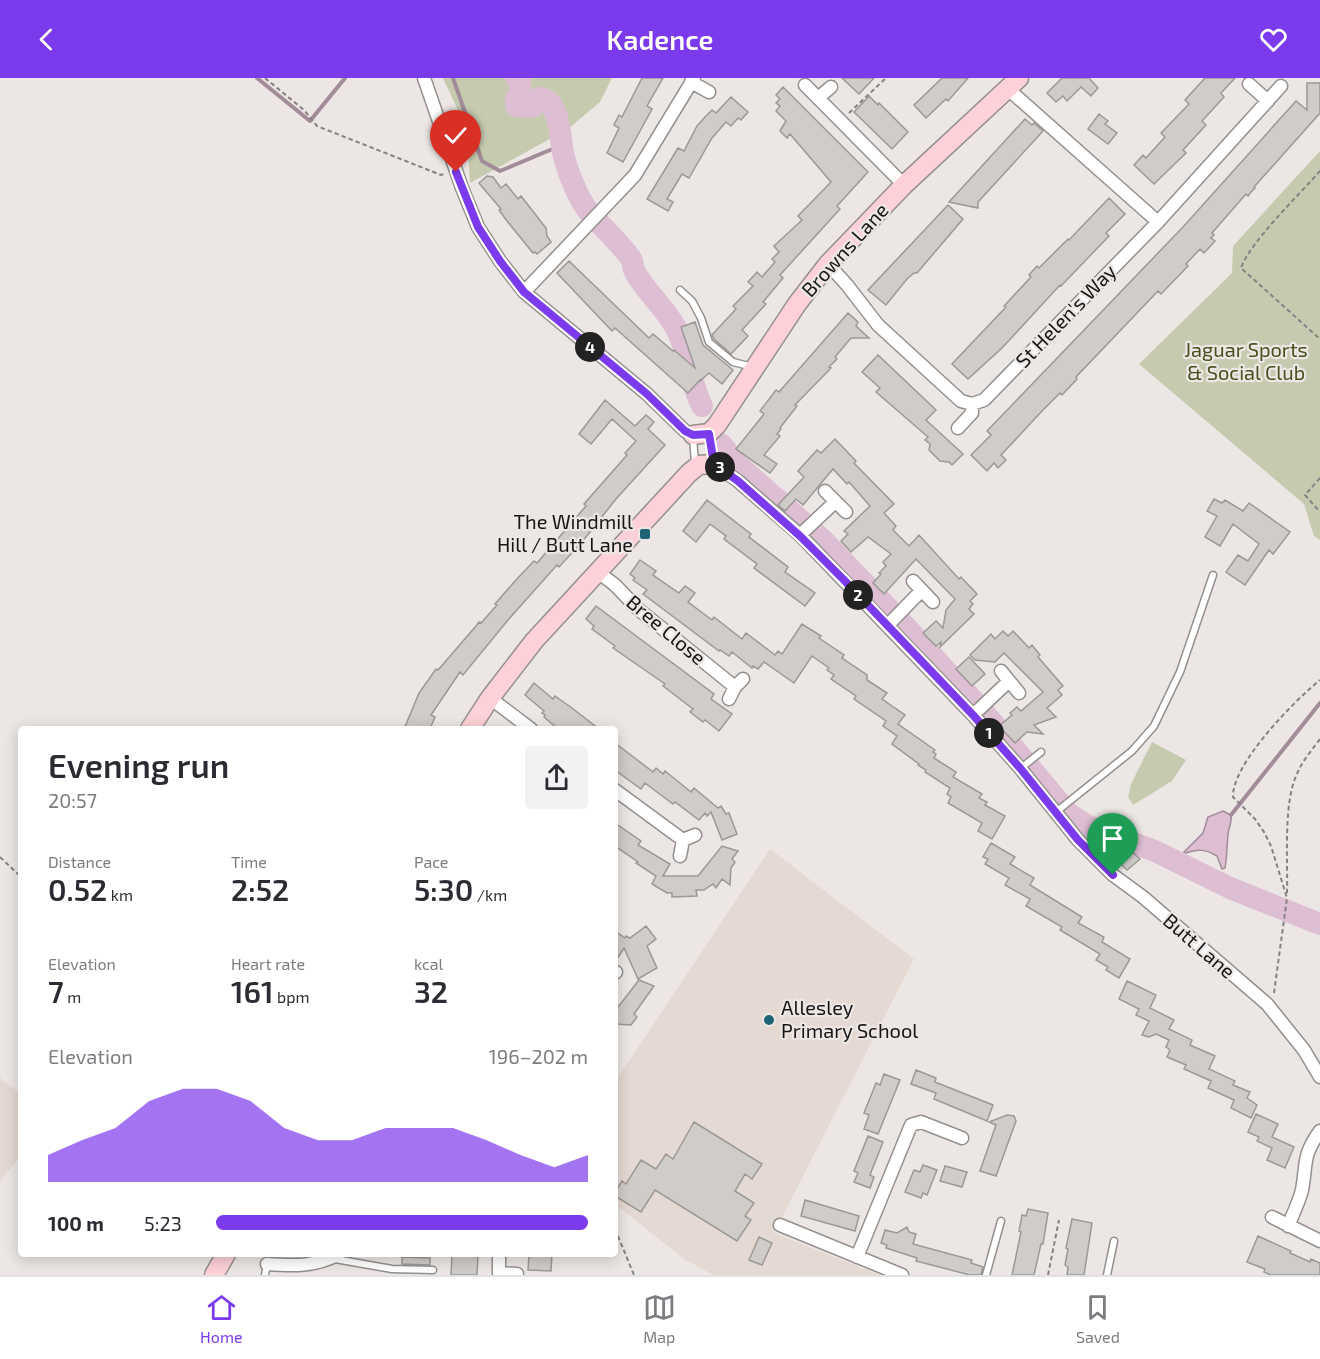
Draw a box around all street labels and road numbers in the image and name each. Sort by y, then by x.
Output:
street label: Browns Lane [796,198,893,301]
street label: St Helen's Way [1010,258,1121,372]
street label: Bree Close [622,589,711,669]
street label: Butt Lane [1159,908,1240,983]

